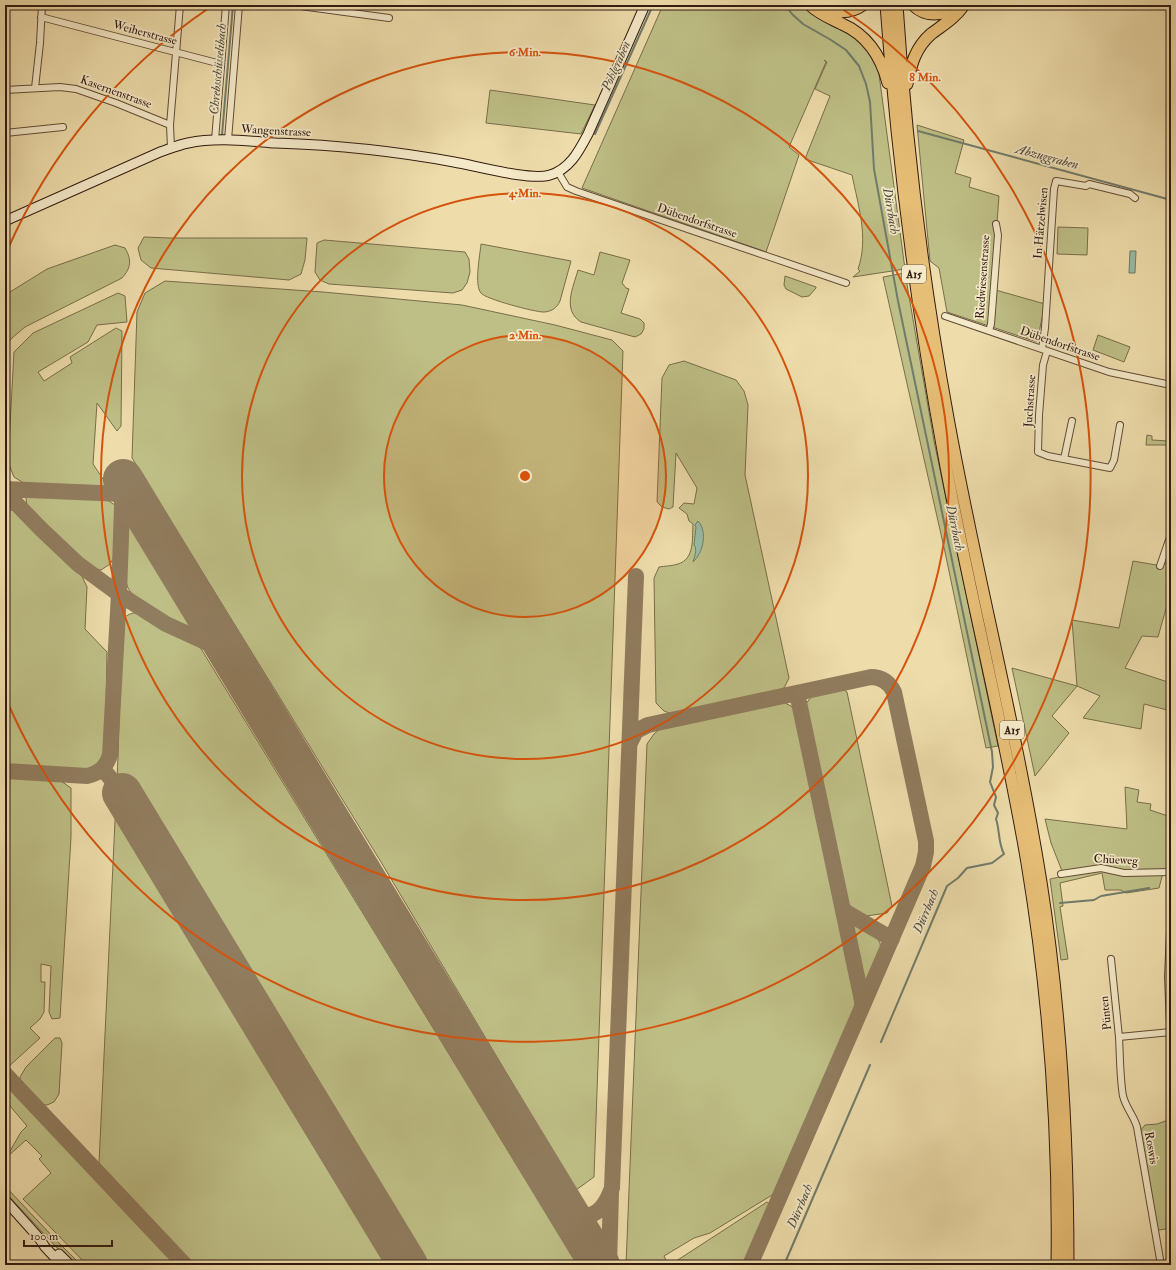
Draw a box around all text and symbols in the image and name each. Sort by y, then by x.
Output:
street label: Weiherstrasse [110,17,179,49]
water label: Chrebsschüsselibach [206,22,230,115]
water label: Pohlgraben [598,39,634,94]
text: 6 Min. [509,45,542,60]
text: 8 Min. [909,70,941,85]
street label: Kasernenstrasse [78,72,154,112]
street label: Wangenstrasse [240,122,311,140]
water label: Abzuggraben [1012,140,1080,173]
text: 4 Min. [508,186,542,201]
water label: Dürrbach [879,186,903,236]
street label: In Hätzelwisen [1030,187,1052,259]
street label: Dübendorfstrasse [655,200,739,242]
street label: Riedwiesenstrasse [973,235,993,319]
road number: A15 [902,265,926,283]
street label: Dübendorfstrasse [1018,323,1102,365]
text: 2 Min. [509,328,542,343]
street label: Juchstrasse [1021,374,1039,429]
centre of rings [518,469,532,483]
water label: Dürrbach [942,503,968,553]
road number: A15 [1000,721,1024,739]
street label: Chüeweg [1093,851,1140,869]
water label: Dürrbach [909,886,943,937]
street label: Pünten [1097,995,1115,1031]
street label: Roswis [1141,1130,1161,1166]
water label: Dürrbach [783,1181,817,1232]
scale bar [24,1222,112,1248]
text: 100 m [30,1229,59,1244]

